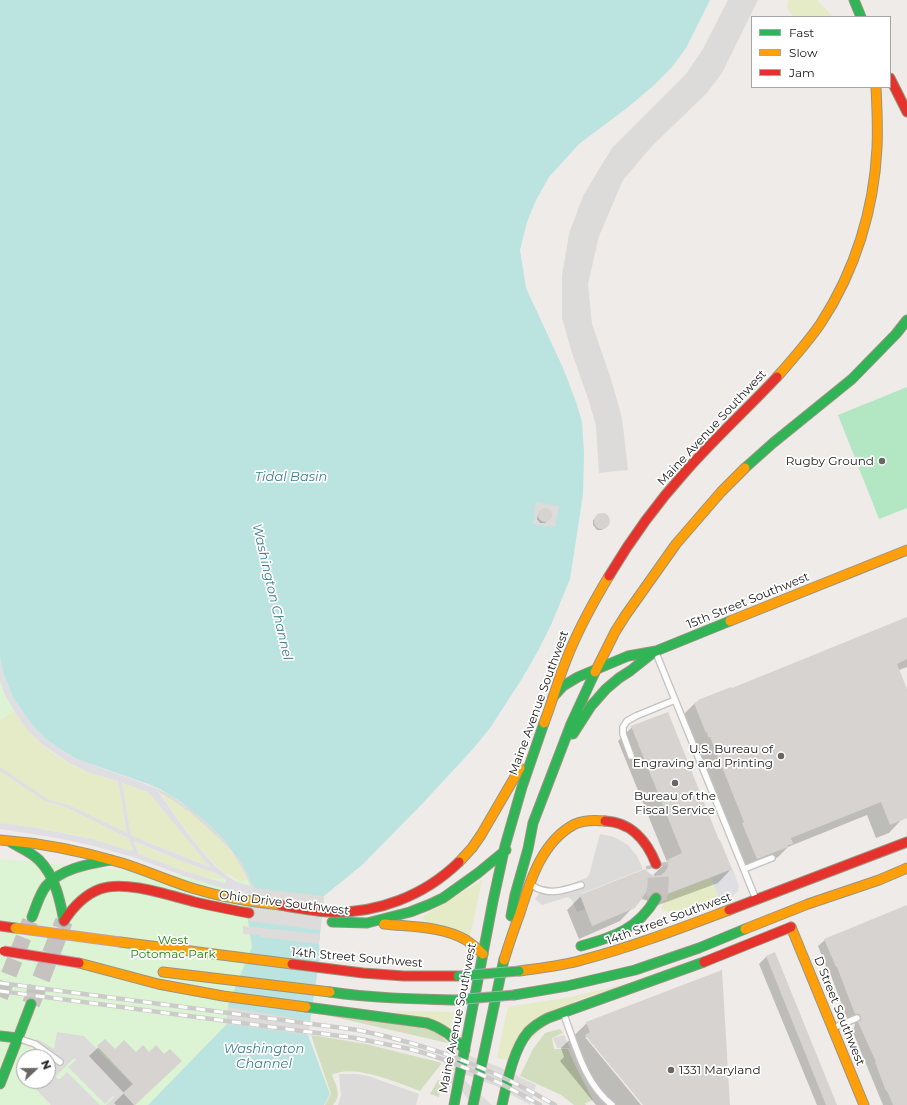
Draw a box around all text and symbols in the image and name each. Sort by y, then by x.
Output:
legend [751,16,891,88]
text: Fast [789,25,814,40]
text: Slow [789,45,818,60]
text: Jam [789,65,815,80]
street label: Maine Avenue Southwest [655,367,769,489]
place label: Rugby Ground [786,454,874,468]
marker: Rugby Ground [877,456,887,466]
water label: Tidal Basin [255,469,327,485]
water label: Washington Channel [249,522,295,662]
street label: 15th Street Southwest [685,570,811,632]
street label: Maine Avenue Southwest [506,629,572,777]
place label: U.S. Bureau of Engraving and Printing [633,742,773,770]
marker: U.S. Bureau of Engraving and Printing [776,751,786,761]
marker: Bureau of the Fiscal Service [670,778,680,788]
place label: Bureau of the Fiscal Service [634,789,716,817]
street label: Ohio Drive Southwest [218,888,350,918]
street label: 14th Street Southwest [605,890,733,948]
park label: West Potomac Park [130,933,216,961]
street label: Maine Avenue Southwest [436,942,480,1094]
street label: 14th Street Southwest [291,945,423,971]
street label: D Street Southwest [810,954,868,1068]
water label: Washington Channel [224,1041,304,1072]
north arrow [16,1049,56,1089]
text: N [38,1058,54,1072]
place label: 1331 Maryland [679,1063,761,1077]
marker: 1331 Maryland [666,1065,676,1075]

